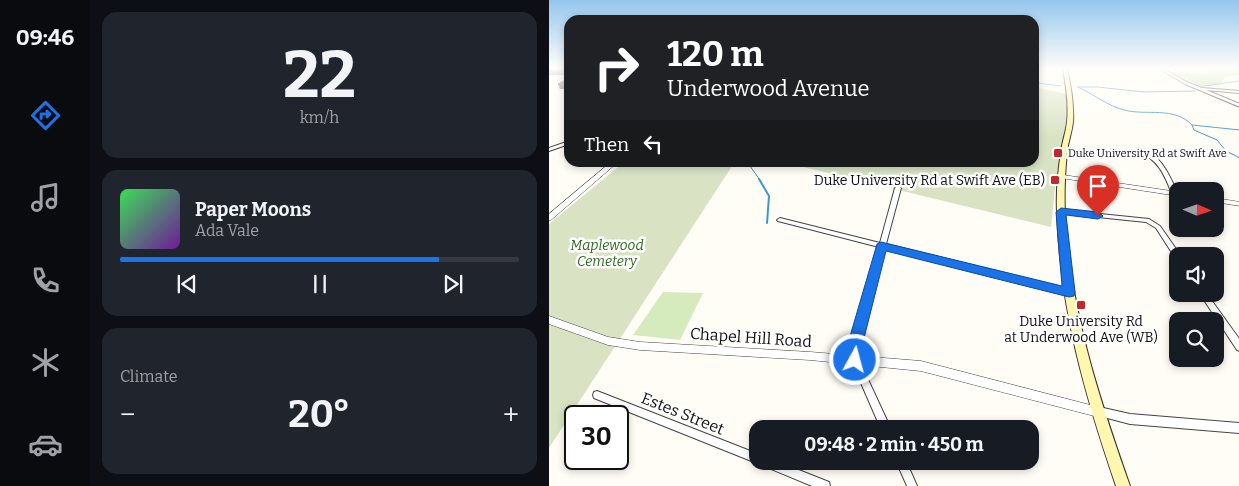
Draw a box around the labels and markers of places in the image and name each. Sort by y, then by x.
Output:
marker: Duke University Rd at Swift Ave [1052,147,1064,159]
place label: Duke University Rd at Swift Ave [1068,147,1227,160]
pin [1077,165,1119,216]
place label: Duke University Rd at Swift Ave (EB) [814,172,1045,189]
marker: Duke University Rd at Swift Ave (EB) [1049,174,1061,186]
marker: Duke University Rd at Underwood Ave (WB) [1075,299,1087,311]
place label: Duke University Rd at Underwood Ave (WB) [1004,313,1158,346]

